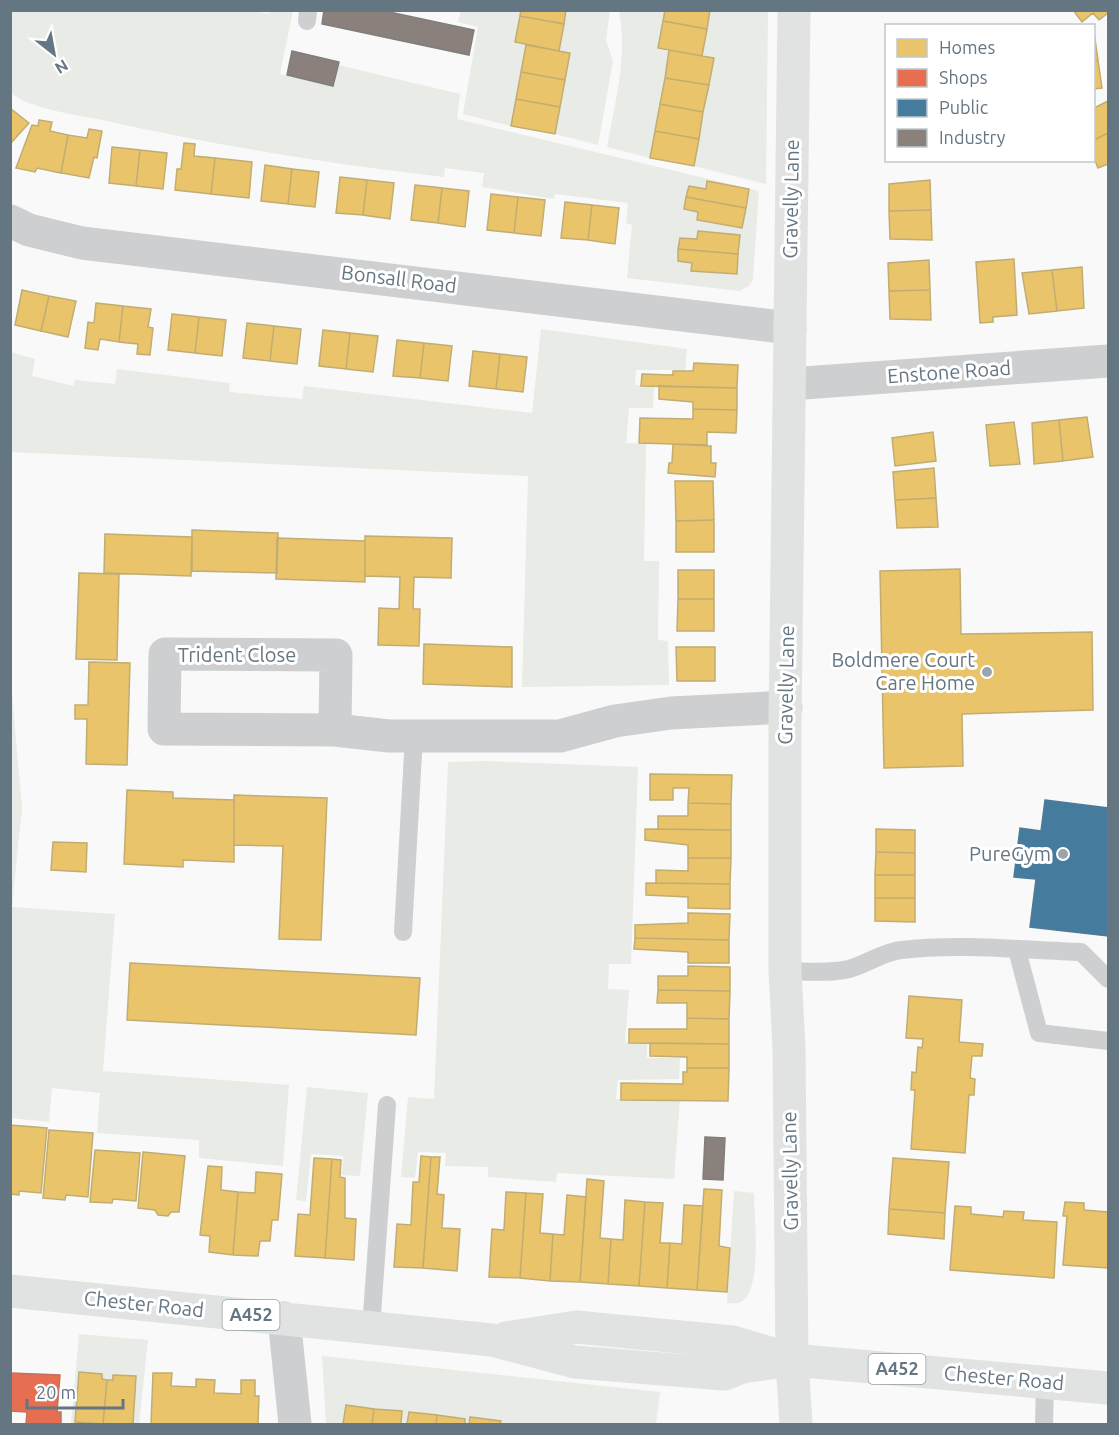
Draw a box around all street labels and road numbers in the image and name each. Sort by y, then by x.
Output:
street label: Gravelly Lane [778,139,803,259]
street label: Bonsall Road [340,260,458,297]
street label: Enstone Road [886,356,1012,387]
street label: Gravelly Lane [773,625,798,745]
street label: Trident Close [178,643,296,666]
street label: Gravelly Lane [777,1111,802,1231]
street label: Chester Road [83,1286,205,1321]
road number: A452 [222,1300,280,1330]
road number: A452 [868,1354,926,1384]
street label: Chester Road [943,1361,1065,1394]

